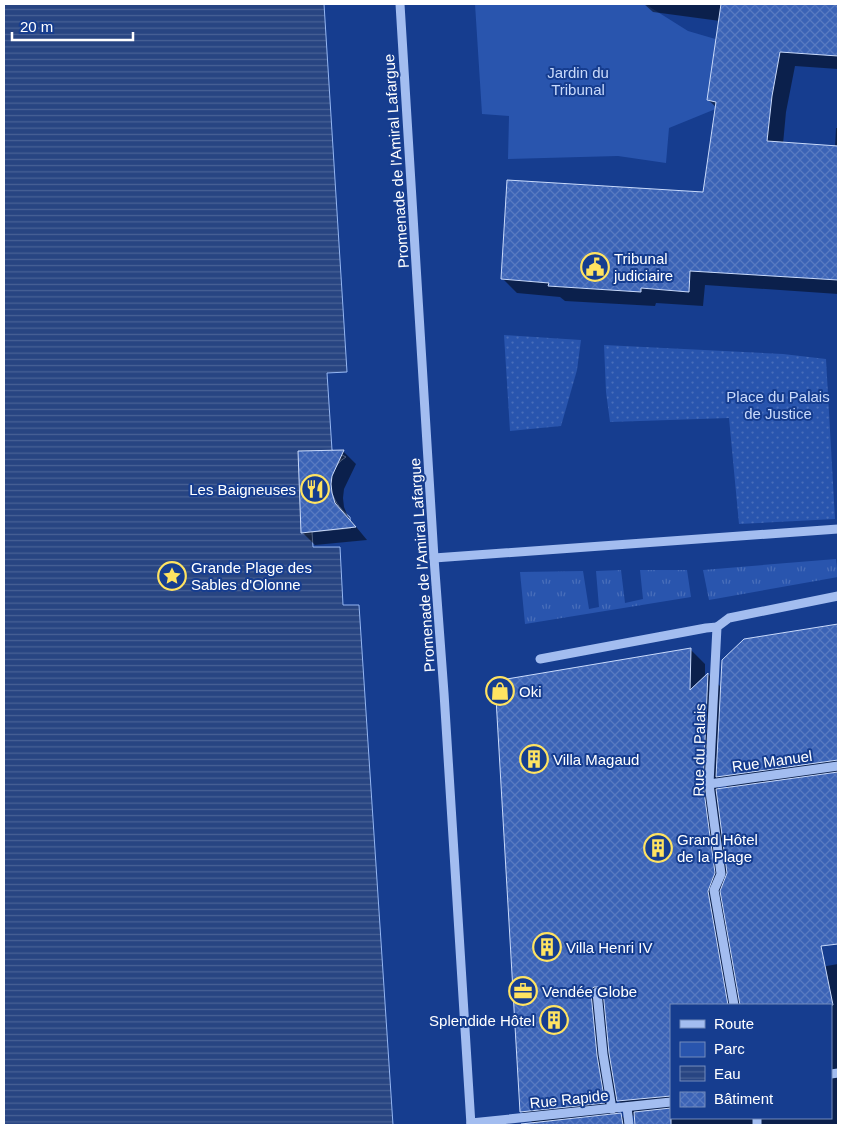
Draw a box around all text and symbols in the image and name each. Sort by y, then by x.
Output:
scale bar [12,10,134,42]
text: 20 m [20,18,53,35]
street label: Promenade de l'Amiral Lafargue [380,53,412,269]
park label: Jardin du Tribunal [547,64,609,98]
place label: Tribunal judiciaire [613,250,673,284]
public building icon: Tribunal judiciaire [580,252,610,282]
park label: Place du Palais de Justice [726,388,830,422]
street label: Promenade de l'Amiral Lafargue [406,457,438,673]
restaurant icon: Les Baigneuses [300,474,330,504]
place label: Les Baigneuses [189,481,296,498]
place label: Grande Plage des Sables d'Olonne [191,559,312,593]
place icon: Grande Plage des Sables d'Olonne [157,561,187,591]
shop icon: Oki [485,676,515,706]
place label: Oki [519,683,542,700]
street label: Rue du Palais [690,703,708,797]
building icon: Villa Magaud [519,744,549,774]
street label: Rue Manuel [731,747,813,775]
place label: Villa Magaud [553,751,639,768]
place label: Grand Hôtel de la Plage [677,831,758,865]
building icon: Grand Hôtel de la Plage [643,833,673,863]
building icon: Villa Henri IV [532,932,562,962]
place label: Villa Henri IV [566,939,652,956]
office icon: Vendée Globe [508,976,538,1006]
place label: Vendée Globe [542,983,637,1000]
legend [670,1004,832,1119]
building icon: Splendide Hôtel [539,1005,569,1035]
place label: Splendide Hôtel [429,1012,535,1029]
text: Route [714,1015,754,1032]
text: Parc [714,1040,745,1057]
text: Eau [714,1065,741,1082]
street label: Rue Rapide [529,1086,609,1112]
text: Bâtiment [714,1090,774,1107]

